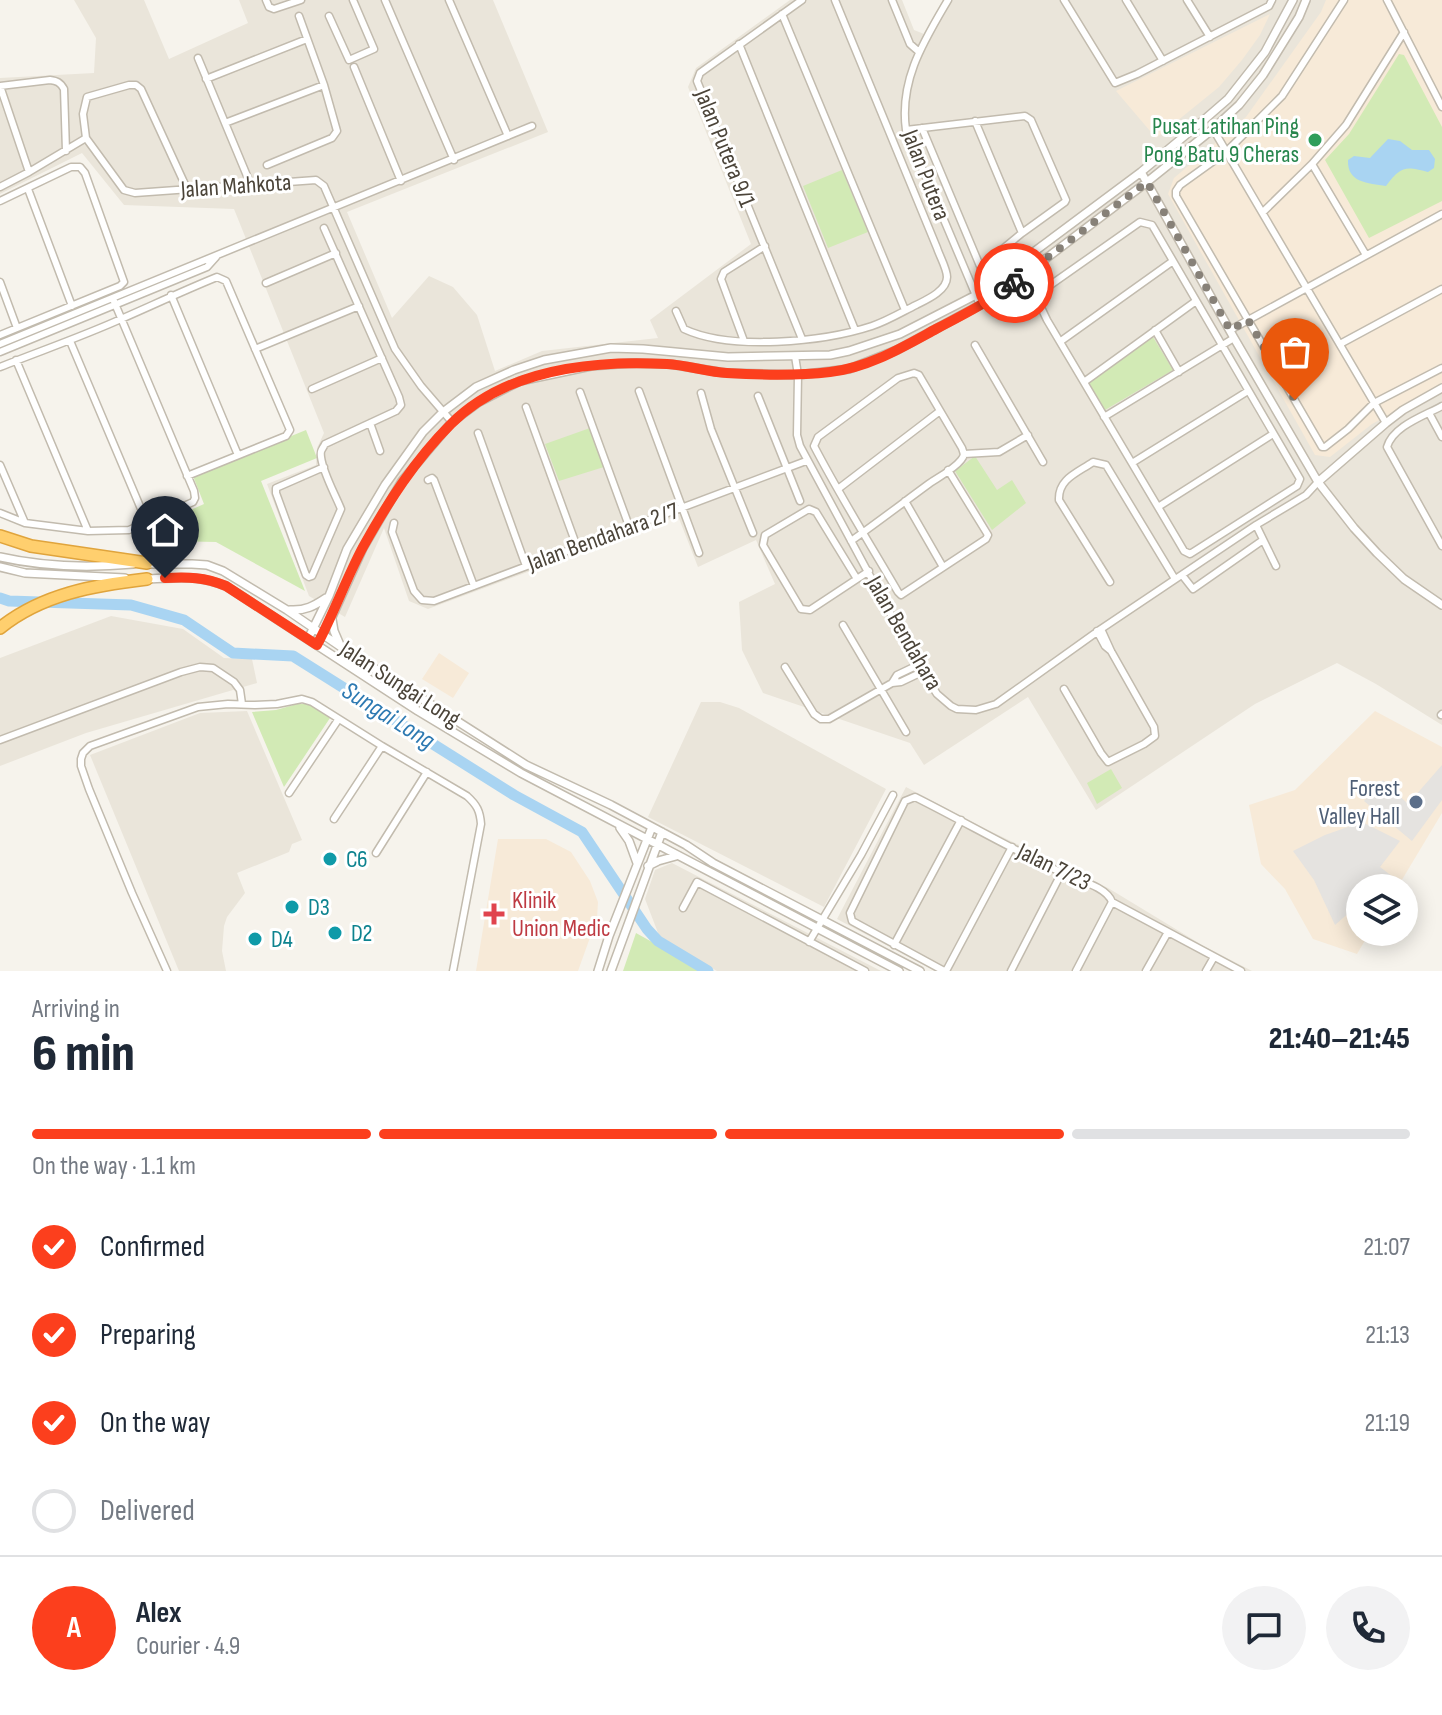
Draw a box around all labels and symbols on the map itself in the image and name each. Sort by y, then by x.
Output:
street label: Jalan Putera 9/1 [688,84,762,212]
place label: Pusat Latihan Ping Pong Batu 9 Cheras [1144,112,1299,169]
street label: Jalan Putera [895,125,956,224]
marker: Pusat Latihan Ping Pong Batu 9 Cheras [1306,131,1324,149]
street label: Jalan Mahkota [179,168,292,204]
courier [974,243,1054,323]
pin [1261,318,1329,400]
pin [131,496,199,578]
street label: Jalan Bendahara 2/7 [522,496,683,578]
street label: Jalan Bendahara [859,570,948,695]
street label: Jalan Sungai Long [334,634,466,734]
water label: Sungai Long [336,675,440,757]
place label: Forest Valley Hall [1319,774,1400,831]
marker: Forest Valley Hall [1407,793,1425,811]
street label: Jalan 7/23 [1012,836,1096,897]
place label: C6 [346,845,368,874]
marker: C6 [321,850,339,868]
place label: Klinik Union Medic [512,886,611,943]
place label: D3 [308,893,330,922]
marker: D3 [283,898,301,916]
marker: Klinik Union Medic [483,903,505,925]
place label: D2 [351,919,373,948]
marker: D2 [326,924,344,942]
place label: D4 [271,925,293,954]
marker: D4 [246,930,264,948]

